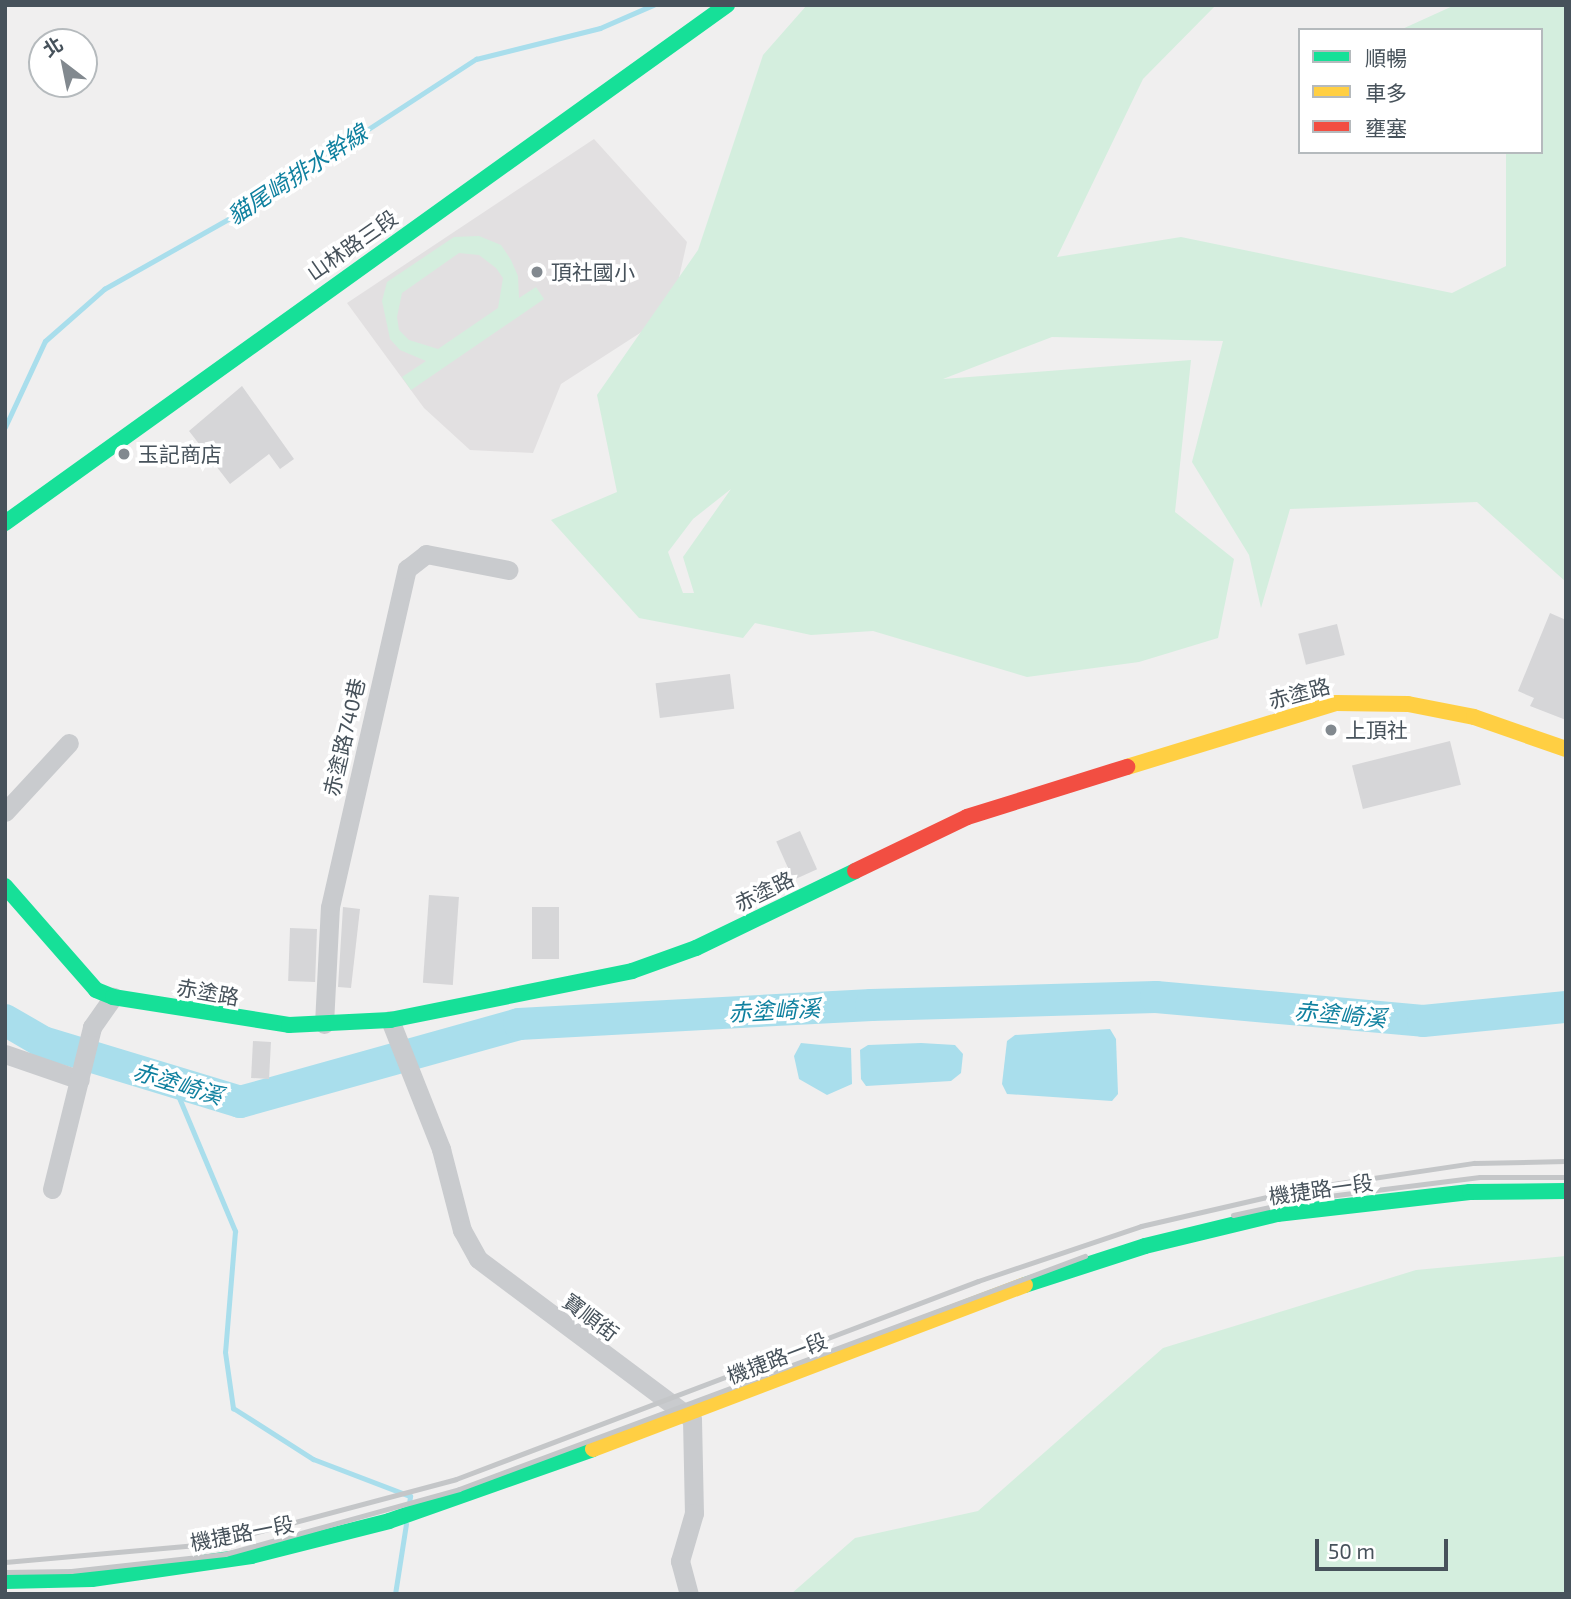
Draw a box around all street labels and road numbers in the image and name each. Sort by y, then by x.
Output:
street label: 山林路三段 [302,205,402,285]
street label: 赤塗路 [1265,673,1333,713]
street label: 赤塗路740巷 [318,676,370,798]
street label: 赤塗路 [730,866,798,916]
street label: 赤塗路 [175,974,241,1010]
street label: 機捷路一段 [1267,1169,1375,1209]
street label: 寶順街 [558,1288,624,1346]
street label: 機捷路一段 [723,1327,831,1389]
street label: 機捷路一段 [188,1511,296,1555]

